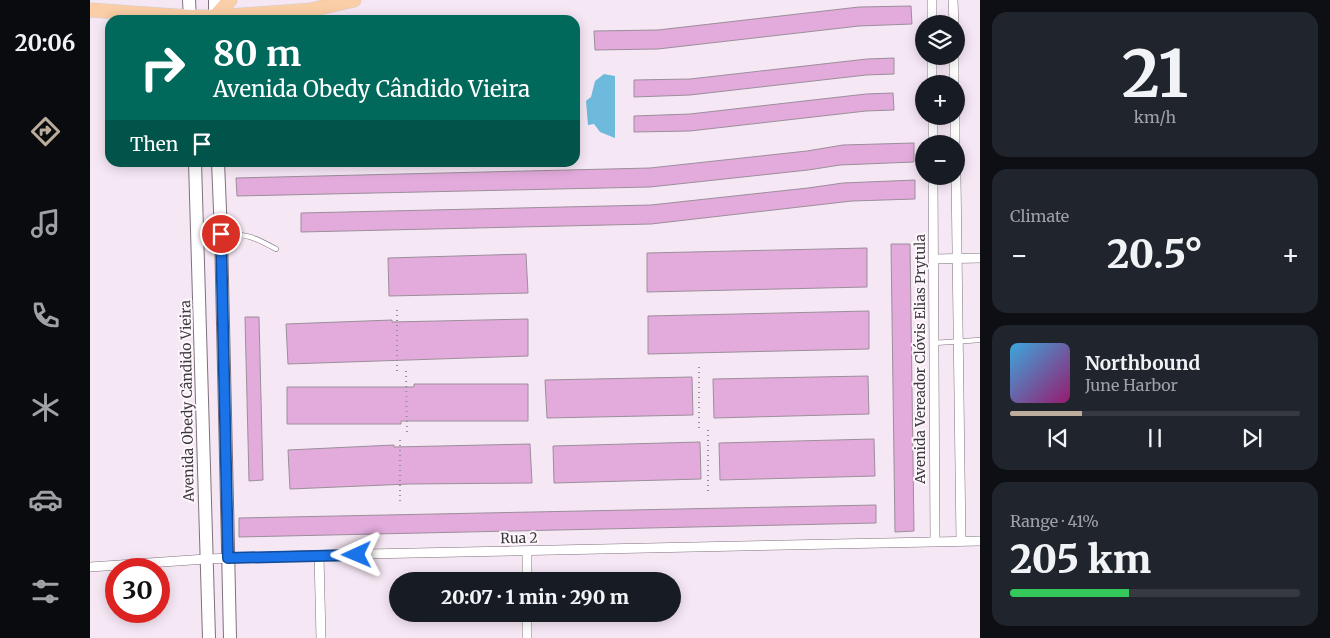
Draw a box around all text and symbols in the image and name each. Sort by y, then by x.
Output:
map controls [915,15,965,185]
button: layers [915,15,965,65]
text: 20:06 [15,29,75,57]
text: 80 m [213,32,301,76]
text: 21 [1122,33,1188,115]
icon: right [130,35,195,100]
text: Avenida Obedy Cândido Vieira [213,75,530,103]
button: + [915,75,965,125]
text: km/h [1134,107,1176,127]
icon: directions [28,114,63,149]
icon: arrive [188,130,216,158]
text: Then [130,132,178,156]
button: − [915,135,965,185]
icon: music [28,206,63,241]
text: Climate [1010,206,1069,226]
pin [200,213,242,255]
icon: arrive [207,220,235,248]
text: 20.5° [1107,231,1203,278]
street label: Avenida Vereador Clóvis Elias Prytula [911,234,929,485]
text: − [1010,237,1029,273]
text: + [1281,237,1300,273]
icon: phone [28,298,63,333]
street label: Avenida Obedy Cândido Vieira [176,300,198,503]
text: Northbound [1085,351,1200,375]
text: June Harbor [1085,375,1178,395]
icon: climate [28,390,63,425]
icon: previous [1044,424,1072,452]
icon: pause [1141,424,1169,452]
icon: next [1238,424,1266,452]
icon: car [28,482,63,517]
text: Range · 41% [1010,511,1099,531]
position arrow [330,528,382,580]
street label: Rua 2 [500,529,538,547]
text: 205 km [1010,536,1151,583]
speed limit sign: 30 [105,558,170,623]
icon: filters [28,574,63,609]
text: 20:07 · 1 min · 290 m [441,585,629,609]

